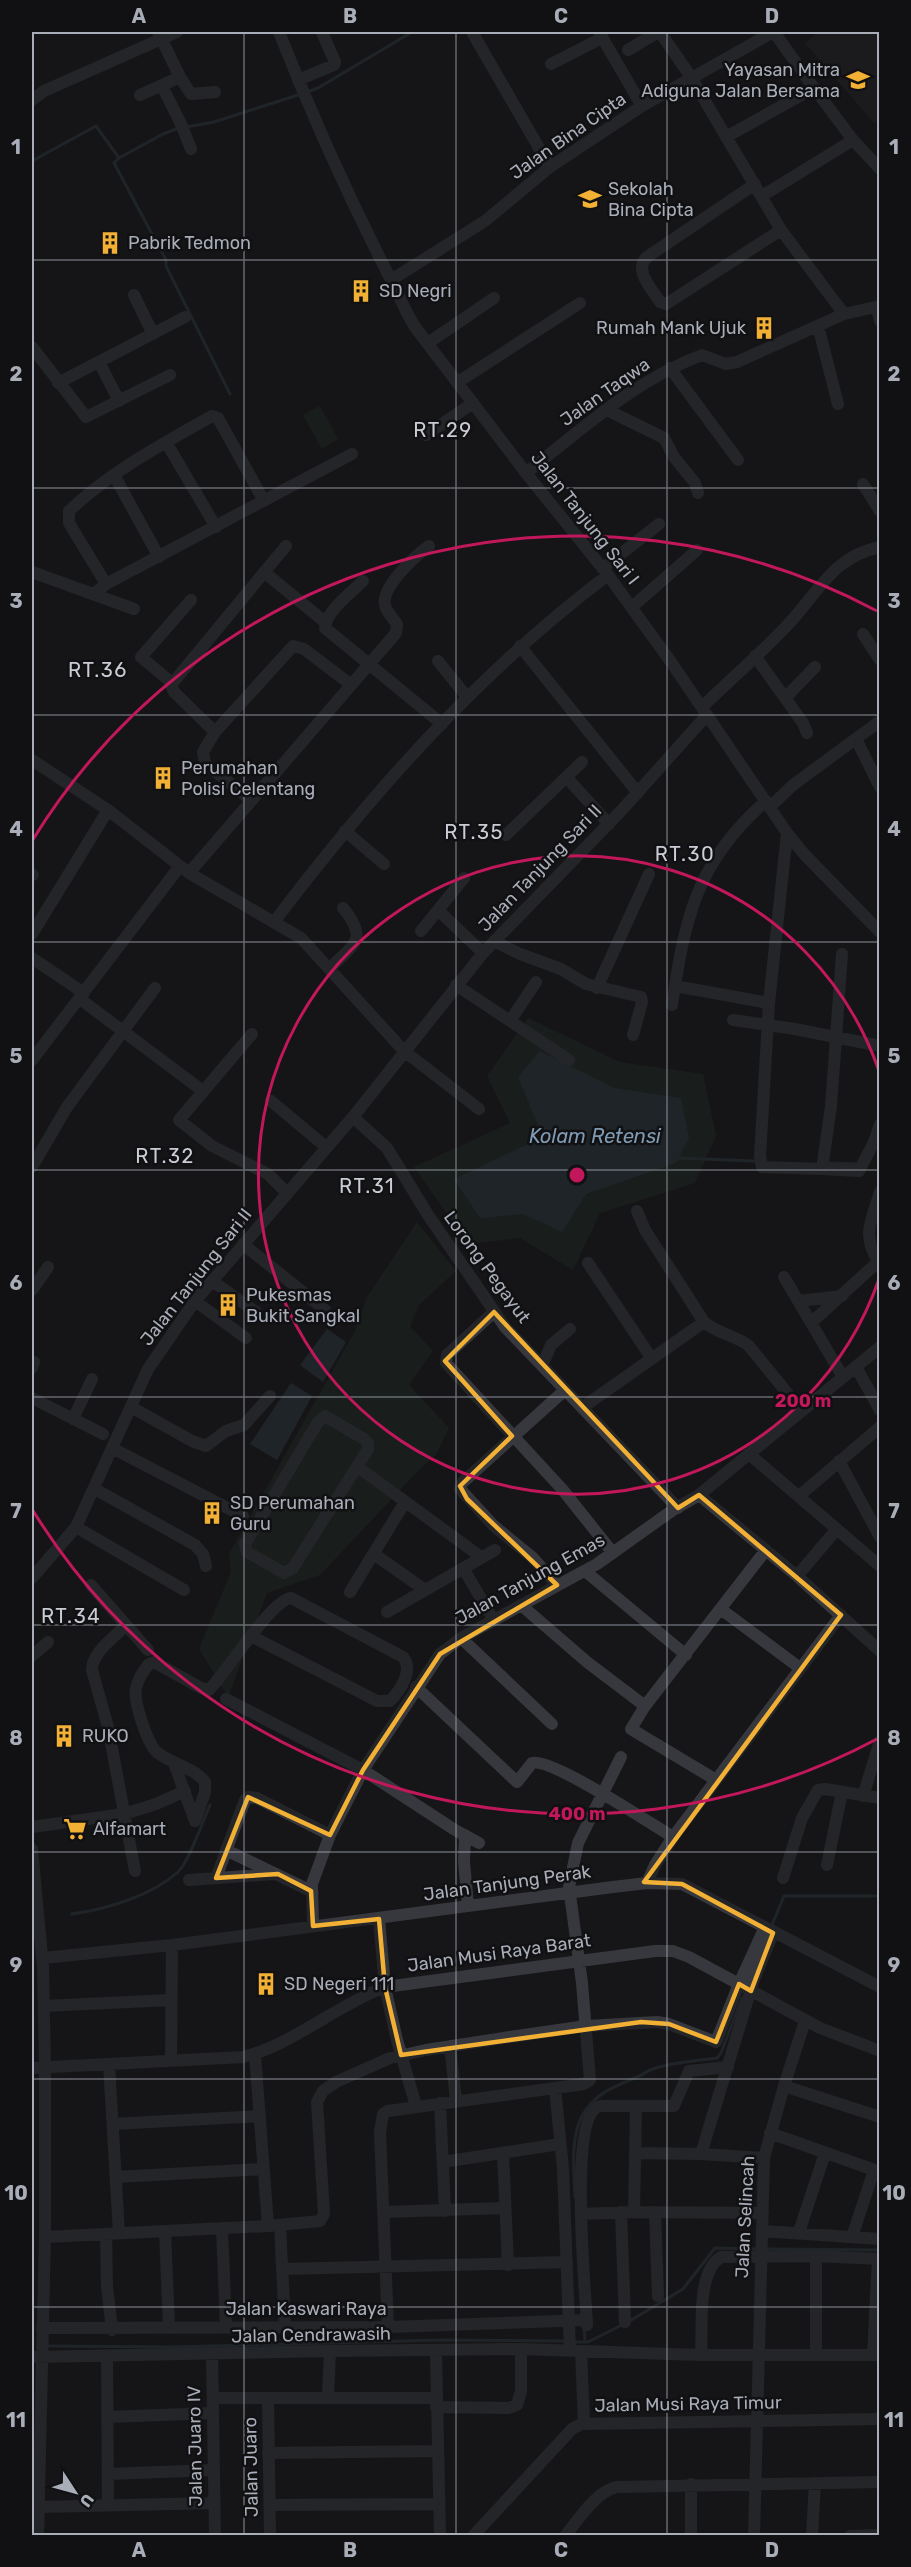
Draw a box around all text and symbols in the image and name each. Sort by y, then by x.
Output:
text: A [132,4,147,28]
text: B [343,4,357,28]
text: C [554,4,568,28]
text: D [765,4,779,28]
place label: Yayasan Mitra Adiguna Jalan Bersama [641,59,840,102]
school or university icon: Yayasan Mitra Adiguna Jalan Bersama [845,67,871,93]
street label: Jalan Bina Cipta [506,88,630,184]
text: 1 [11,135,21,159]
text: 1 [889,135,899,159]
place label: Sekolah Bina Cipta [608,178,694,221]
school or university icon: Sekolah Bina Cipta [577,186,603,212]
building icon: Pabrik Tedmon [97,230,123,256]
place label: Pabrik Tedmon [128,232,251,254]
building icon: SD Negri [348,278,374,304]
place label: SD Negri [379,280,452,302]
building icon: Rumah Mank Ujuk [751,315,777,341]
place label: Rumah Mank Ujuk [596,317,747,339]
street label: Jalan Taqwa [556,353,654,431]
text: 2 [10,362,23,386]
text: 2 [888,362,901,386]
district label: RT.29 [413,418,473,442]
street label: Jalan Tanjung Sari I [526,447,644,589]
text: 3 [9,589,23,613]
text: 3 [887,589,901,613]
district label: RT.36 [68,658,128,682]
place label: Perumahan Polisi Celentang [181,757,315,800]
building icon: Perumahan Polisi Celentang [150,765,176,791]
street label: Jalan Tanjung Sari II [474,800,606,936]
text: 4 [9,817,23,841]
text: 4 [887,817,901,841]
district label: RT.35 [444,820,504,844]
district label: RT.30 [655,842,715,866]
text: 5 [10,1044,23,1068]
text: 5 [888,1044,901,1068]
water label: Kolam Retensi [529,1124,662,1148]
district label: RT.32 [135,1144,195,1168]
centre of rings [567,1165,587,1185]
district label: RT.31 [339,1174,395,1198]
street label: Jalan Tanjung Sari II [136,1204,256,1350]
street label: Lorong Pegayut [439,1207,535,1327]
text: 6 [9,1271,23,1295]
text: 6 [887,1271,901,1295]
place label: Pukesmas Bukit Sangkal [246,1284,360,1327]
building icon: Pukesmas Bukit Sangkal [215,1292,241,1318]
text: 200 m [775,1390,831,1412]
place label: SD Perumahan Guru [230,1492,355,1535]
text: 7 [10,1499,22,1523]
text: 7 [888,1499,900,1523]
building icon: SD Perumahan Guru [199,1500,225,1526]
street label: Jalan Tanjung Emas [451,1529,609,1629]
district label: RT.34 [41,1604,101,1628]
building icon: RUKO [51,1723,77,1749]
place label: RUKO [82,1725,129,1747]
text: 8 [9,1726,23,1750]
text: 8 [887,1726,901,1750]
text: 400 m [548,1803,606,1825]
supermarket icon: Alfamart [62,1816,88,1842]
place label: Alfamart [93,1818,166,1840]
street label: Jalan Tanjung Perak [422,1860,593,1906]
street label: Jalan Musi Raya Barat [406,1929,592,1977]
text: 9 [10,1953,23,1977]
text: 9 [888,1953,901,1977]
building icon: SD Negeri 111 [253,1971,279,1997]
place label: SD Negeri 111 [284,1973,394,1995]
street label: Jalan Selincah [731,2155,759,2279]
text: 10 [4,2181,28,2205]
text: 10 [882,2181,906,2205]
street label: Jalan Kaswari Raya [225,2298,387,2320]
street label: Jalan Cendrawasih [231,2323,391,2347]
street label: Jalan Juaro IV [183,2385,207,2507]
street label: Jalan Musi Raya Timur [594,2391,782,2417]
text: 11 [6,2408,26,2432]
text: 11 [884,2408,904,2432]
street label: Jalan Juaro [239,2417,263,2517]
north arrow [45,2462,105,2522]
text: U [76,2490,98,2511]
text: A [132,2538,147,2562]
text: B [343,2538,357,2562]
text: C [554,2538,568,2562]
text: D [765,2538,779,2562]

